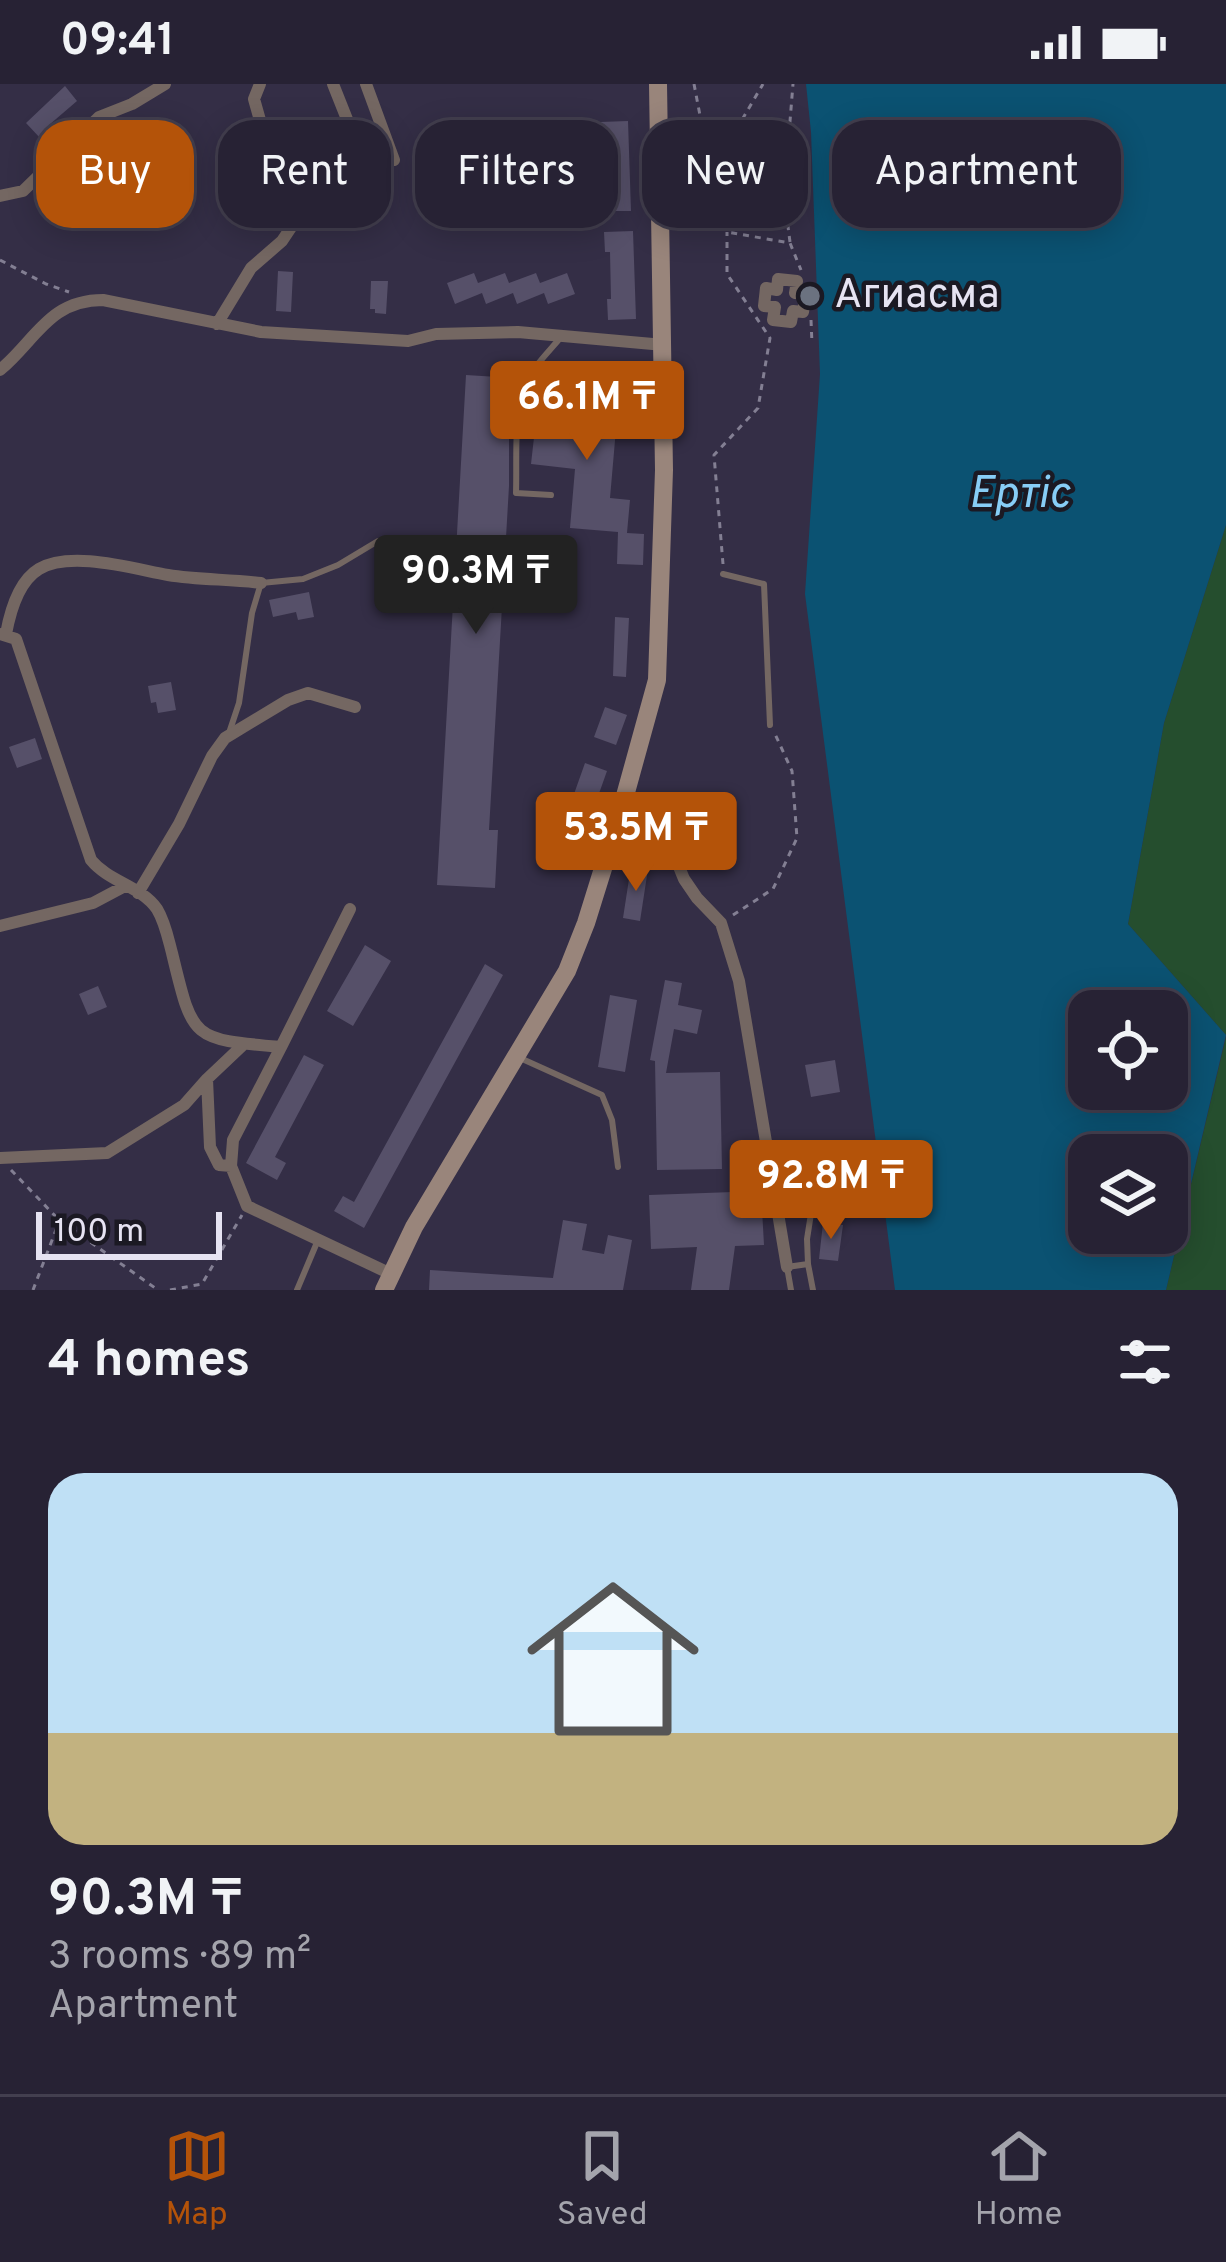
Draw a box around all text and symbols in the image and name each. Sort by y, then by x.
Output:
text: 09:41 [60,14,175,71]
chip: Buy [36,120,194,228]
chip: Rent [218,120,391,228]
chip: Filters [415,120,618,228]
chip: New [642,120,808,228]
chip: Apartment [832,120,1121,228]
place label: Агиасма [834,270,999,323]
marker: Агиасма [797,283,823,309]
pin: 66.1M ₸ [476,361,698,463]
text: 66.1M ₸ [517,375,657,424]
water label: Ертіс [968,467,1071,524]
pin: 90.3M ₸ [365,535,587,637]
text: 90.3M ₸ [401,549,551,598]
pin: 53.5M ₸ [525,792,747,894]
text: 53.5M ₸ [563,806,709,855]
map controls [1068,990,1188,1254]
button: locate [1068,990,1188,1110]
button: layers [1068,1134,1188,1254]
pin: 92.8M ₸ [720,1140,942,1242]
text: 92.8M ₸ [757,1154,905,1203]
scale bar [36,1206,222,1259]
text: 100 m [54,1212,144,1254]
icon: filters [1112,1329,1178,1395]
text: 4 homes [48,1330,250,1395]
icon: home [505,1551,721,1767]
text: 90.3M ₸ [48,1869,243,1934]
text: 3 rooms · 89 m² [48,1934,311,1983]
text: Apartment [48,1983,238,2032]
tab: Map [164,2123,230,2237]
tab: Saved [557,2123,648,2237]
tab: Home [975,2123,1062,2237]

